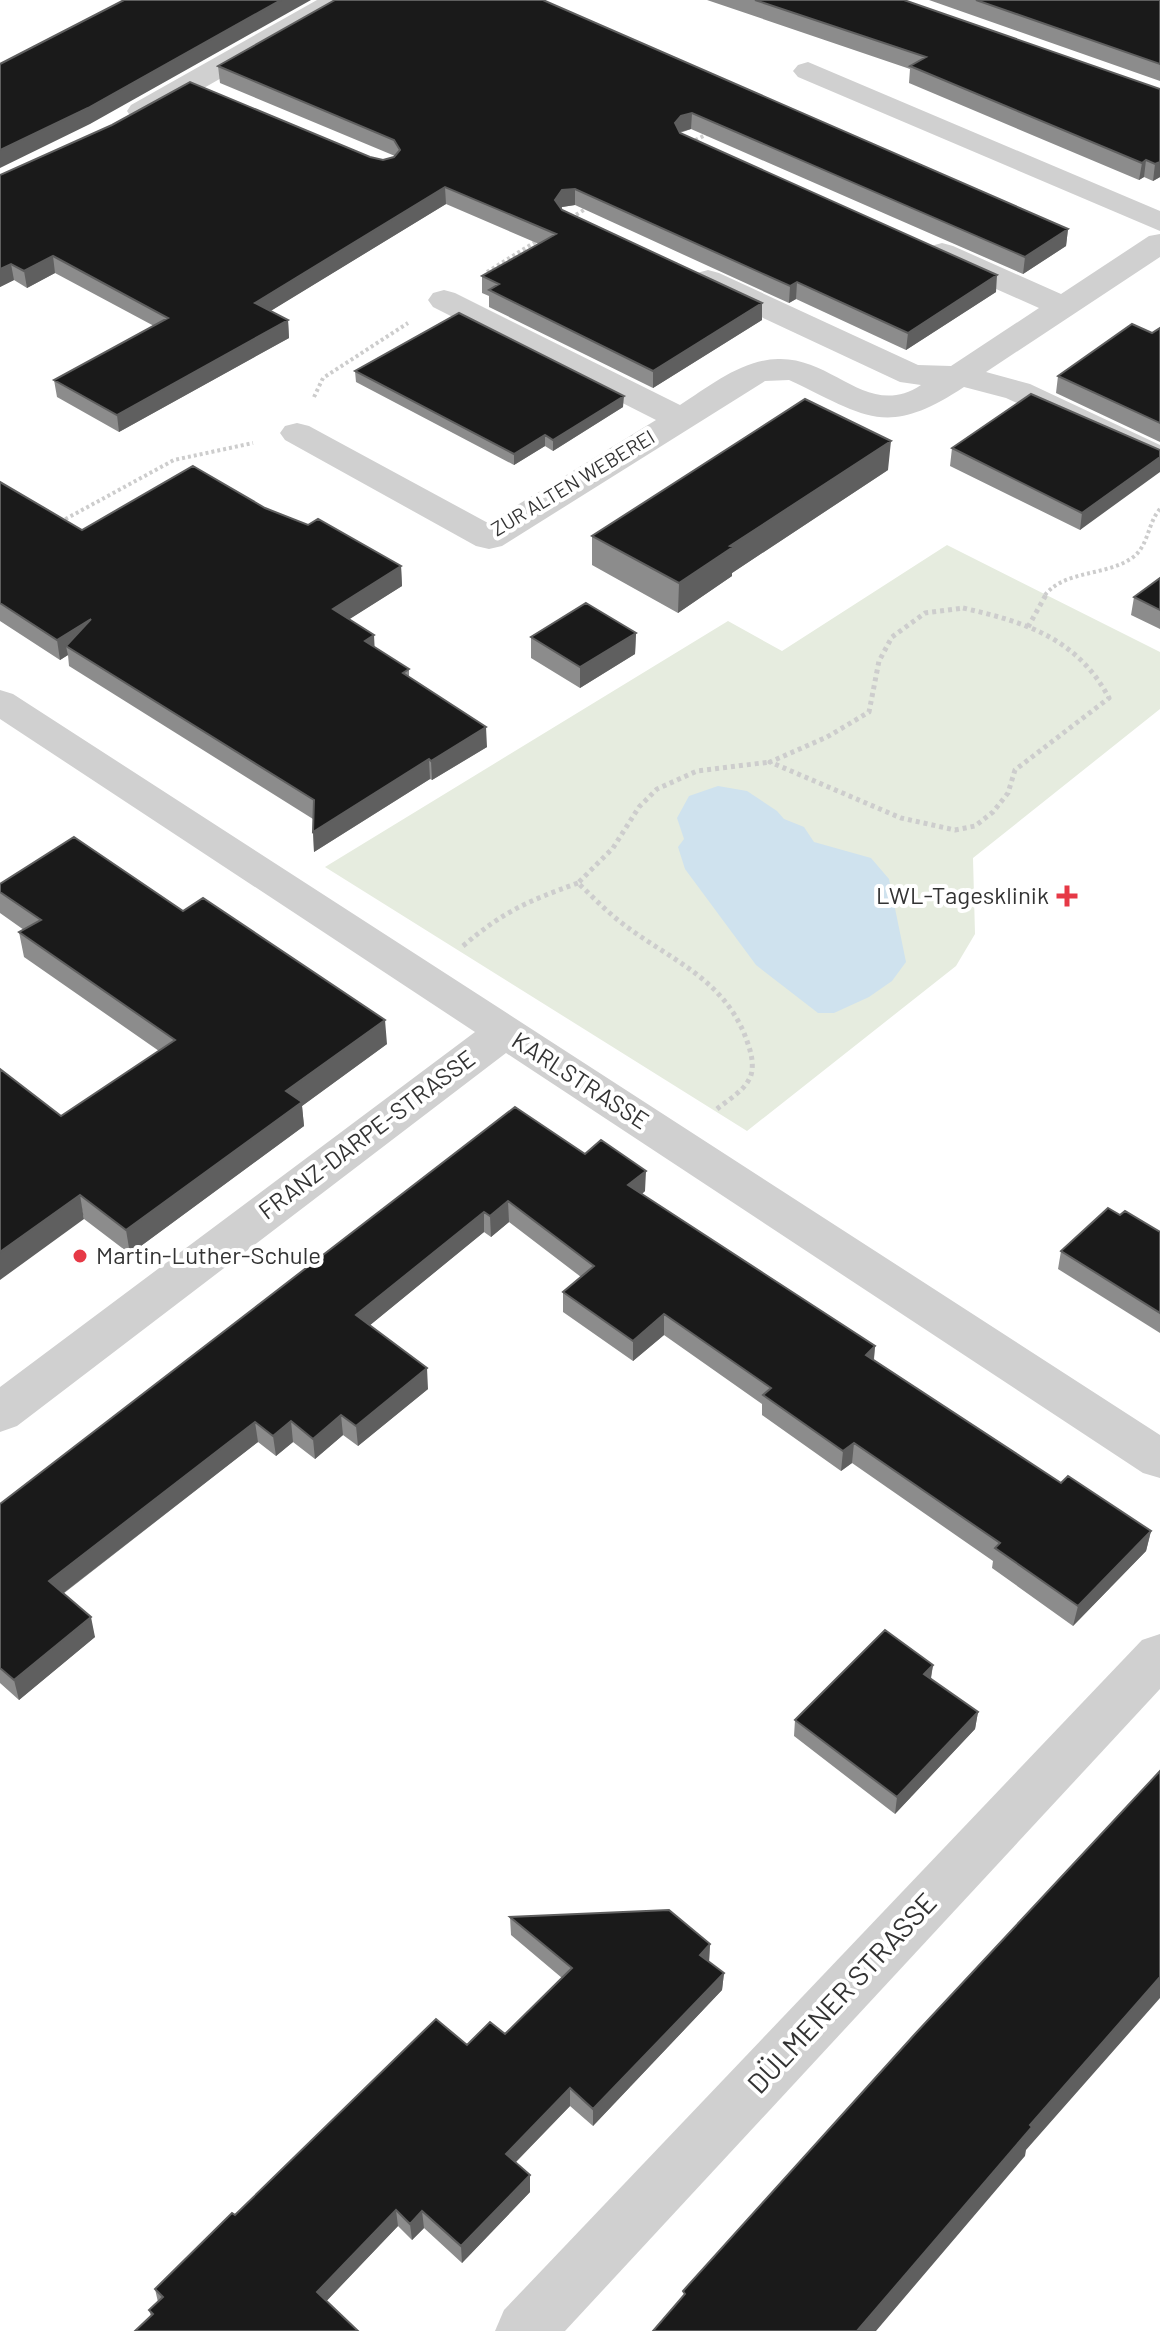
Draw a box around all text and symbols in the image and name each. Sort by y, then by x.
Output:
street label: ZUR ALTEN WEBEREI [486,424,659,540]
place label: LWL-Tagesklinik [876,880,1049,909]
marker: LWL-Tagesklinik [1056,885,1078,907]
street label: KARLSTRASSE [507,1025,655,1135]
street label: FRANZ-DARPE-STRASSE [252,1043,480,1225]
place label: Martin-Luther-Schule [96,1240,321,1269]
marker: Martin-Luther-Schule [71,1247,89,1265]
street label: DÜLMENER STRASSE [739,1885,943,2100]

